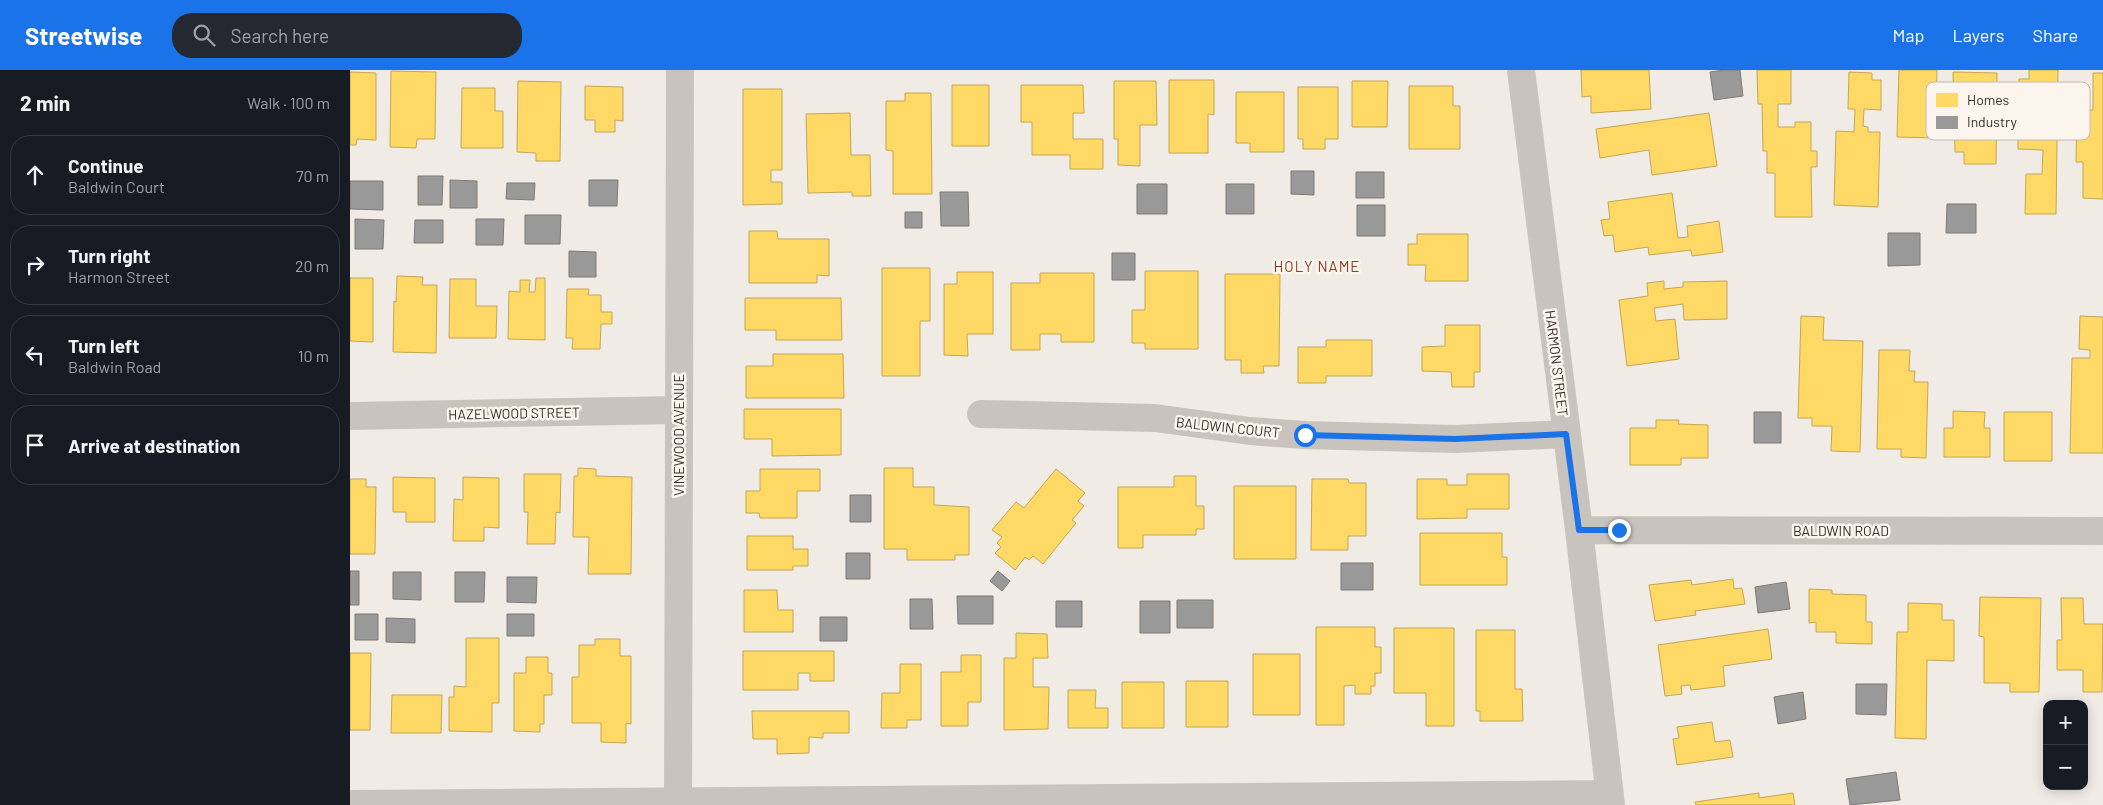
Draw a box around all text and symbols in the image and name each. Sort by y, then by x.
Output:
search box [172,13,522,58]
text: Streetwise [25,21,142,50]
icon: search [190,21,218,49]
text: Search here [230,24,329,47]
text: Map [1892,24,1924,46]
text: Layers [1952,24,2005,46]
text: Share [2033,24,2078,46]
legend [1926,82,2090,140]
text: 2 min [20,90,70,115]
text: Homes [1967,91,2010,108]
text: Walk · 100 m [247,93,330,112]
text: Industry [1967,113,2018,130]
text: Continue [68,154,144,177]
icon: ahead [21,161,49,189]
text: 70 m [296,166,329,185]
text: Baldwin Court [68,177,165,196]
text: Turn right [68,244,150,267]
icon: right [21,251,49,279]
text: 20 m [295,256,329,275]
district label: HOLY NAME [1274,257,1360,275]
text: Harmon Street [68,267,170,286]
street label: HARMON STREET [1542,309,1572,417]
text: Turn left [68,334,139,357]
icon: left [21,341,49,369]
text: 10 m [298,346,329,365]
text: Baldwin Road [68,357,161,376]
street label: VINEWOOD AVENUE [670,374,687,496]
street label: HAZELWOOD STREET [448,403,580,423]
street label: BALDWIN COURT [1175,413,1281,441]
route start [1294,424,1317,447]
icon: arrive [21,431,49,459]
text: Arrive at destination [68,434,240,457]
route end [1608,519,1631,542]
street label: BALDWIN ROAD [1793,522,1889,539]
map controls [2043,700,2088,790]
button: + [2043,700,2088,745]
button: − [2043,745,2088,790]

